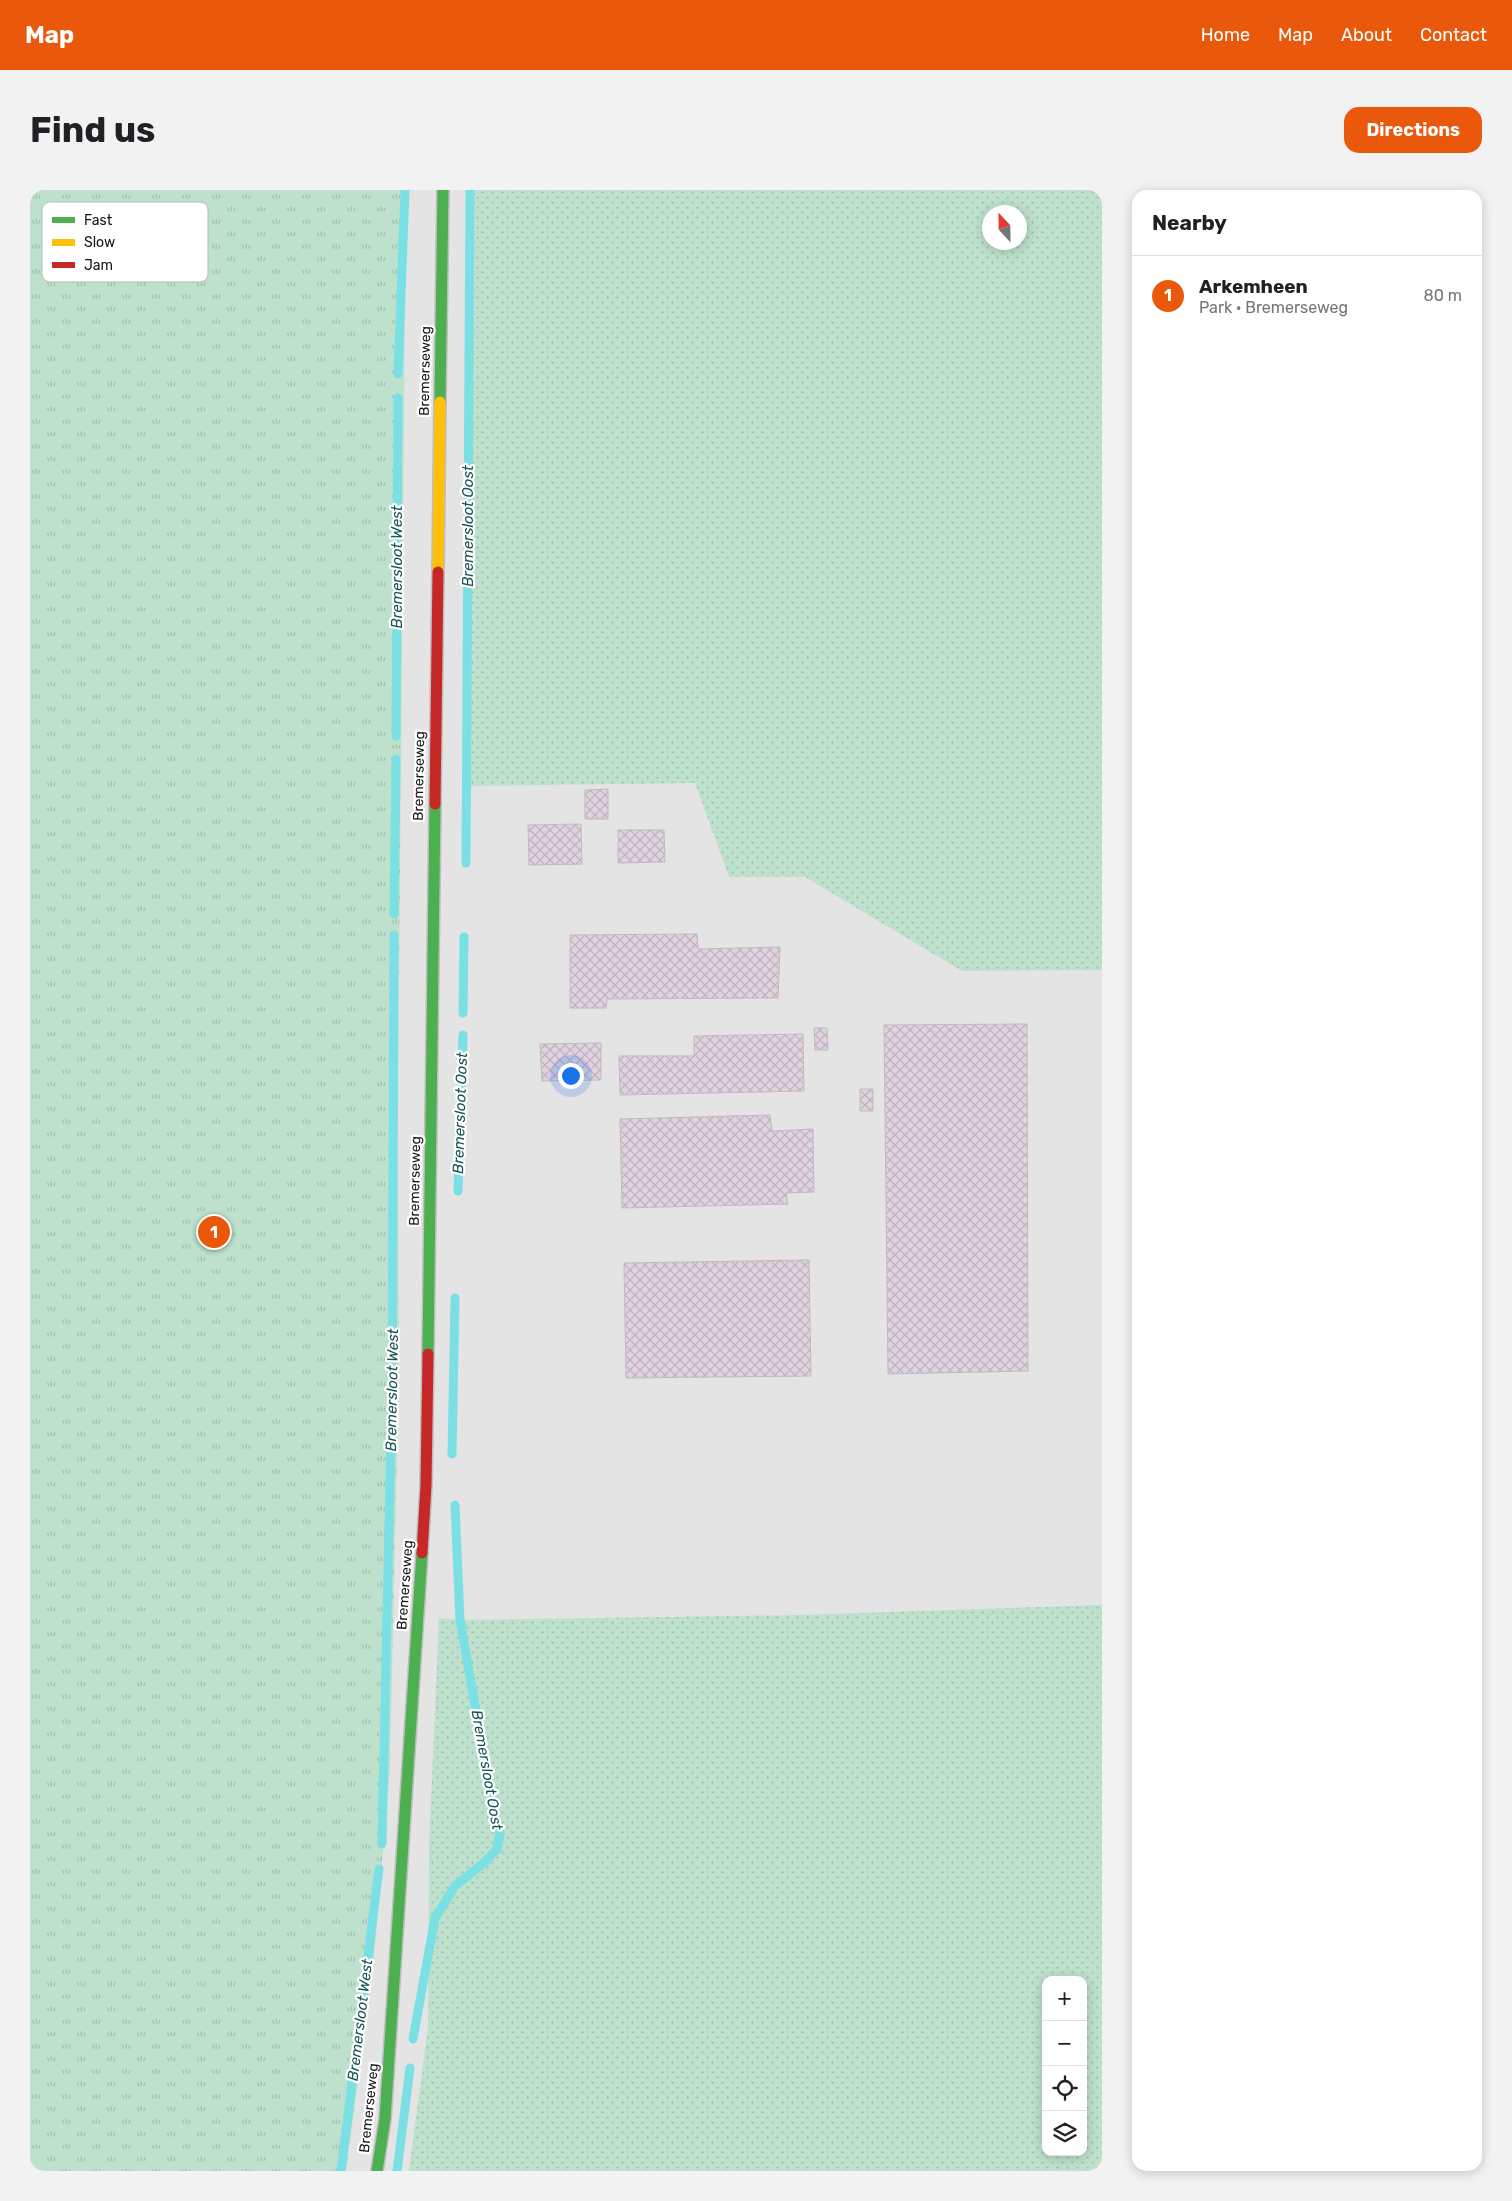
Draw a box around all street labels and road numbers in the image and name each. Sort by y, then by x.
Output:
street label: Bremerseweg [416,326,434,416]
street label: Bremerseweg [410,731,428,821]
street label: Bremerseweg [406,1136,424,1226]
street label: Bremerseweg [393,1540,417,1630]
street label: Bremerseweg [356,2062,382,2154]

